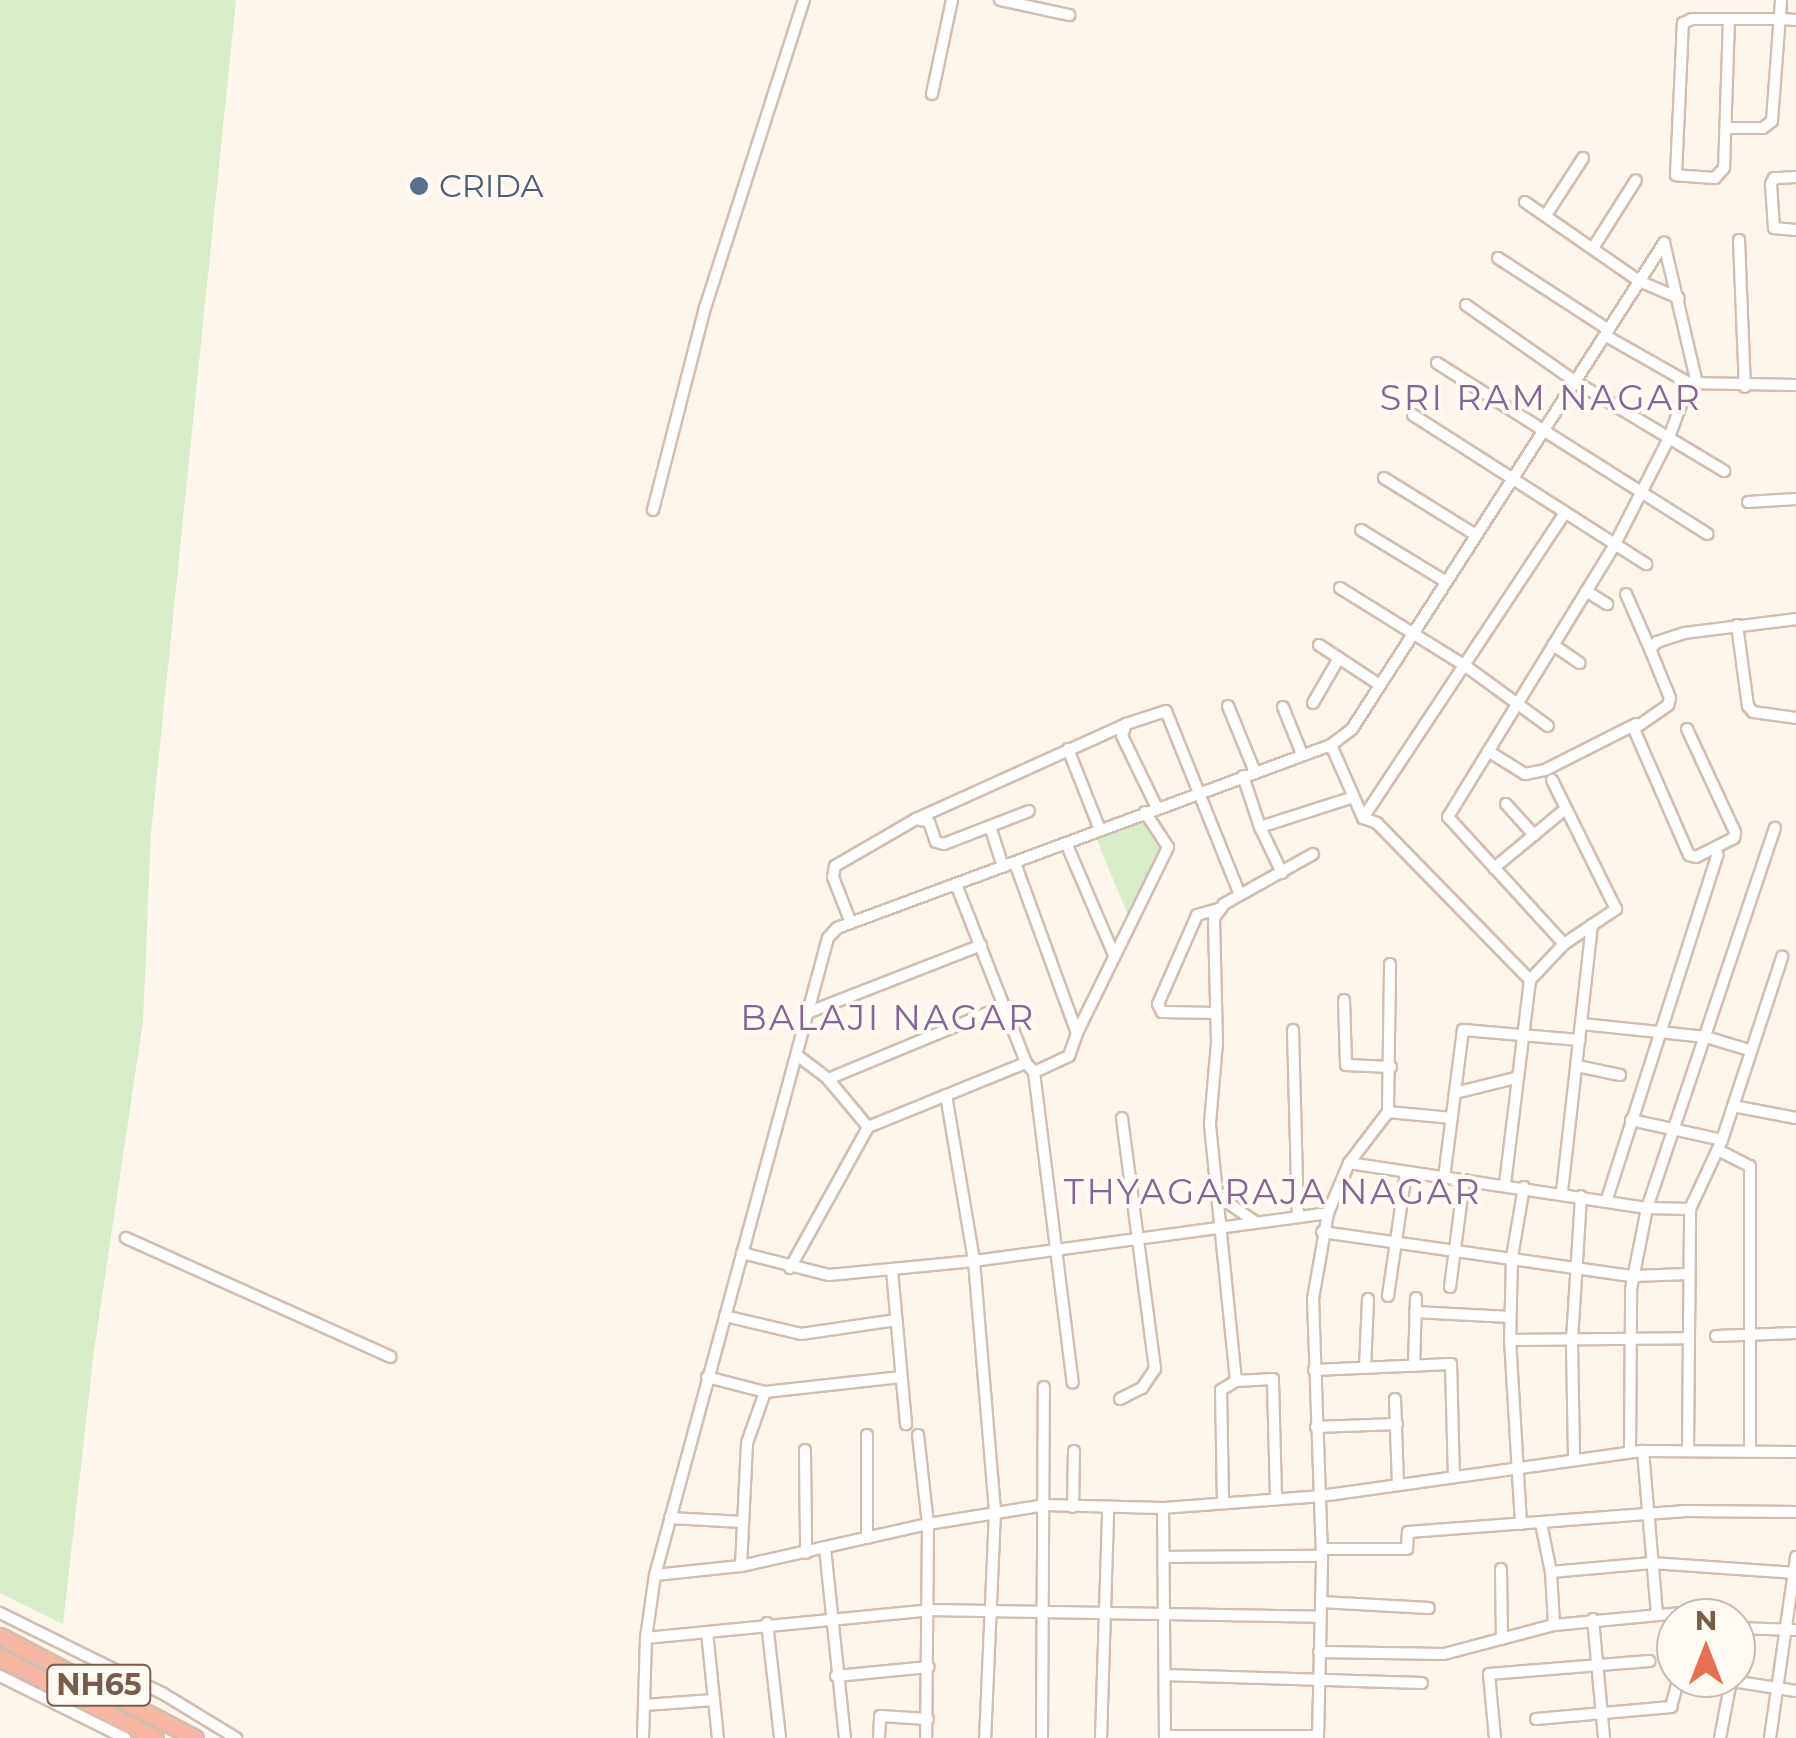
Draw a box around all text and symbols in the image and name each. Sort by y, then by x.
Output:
place label: CRIDA [439,167,544,205]
marker: CRIDA [408,175,430,197]
district label: SRI RAM NAGAR [1380,377,1702,419]
district label: BALAJI NAGAR [740,997,1036,1039]
district label: THYAGARAJA NAGAR [1064,1171,1482,1213]
north arrow [1656,1598,1756,1698]
text: N [1695,1603,1717,1637]
road number: NH65 [44,1660,154,1710]

